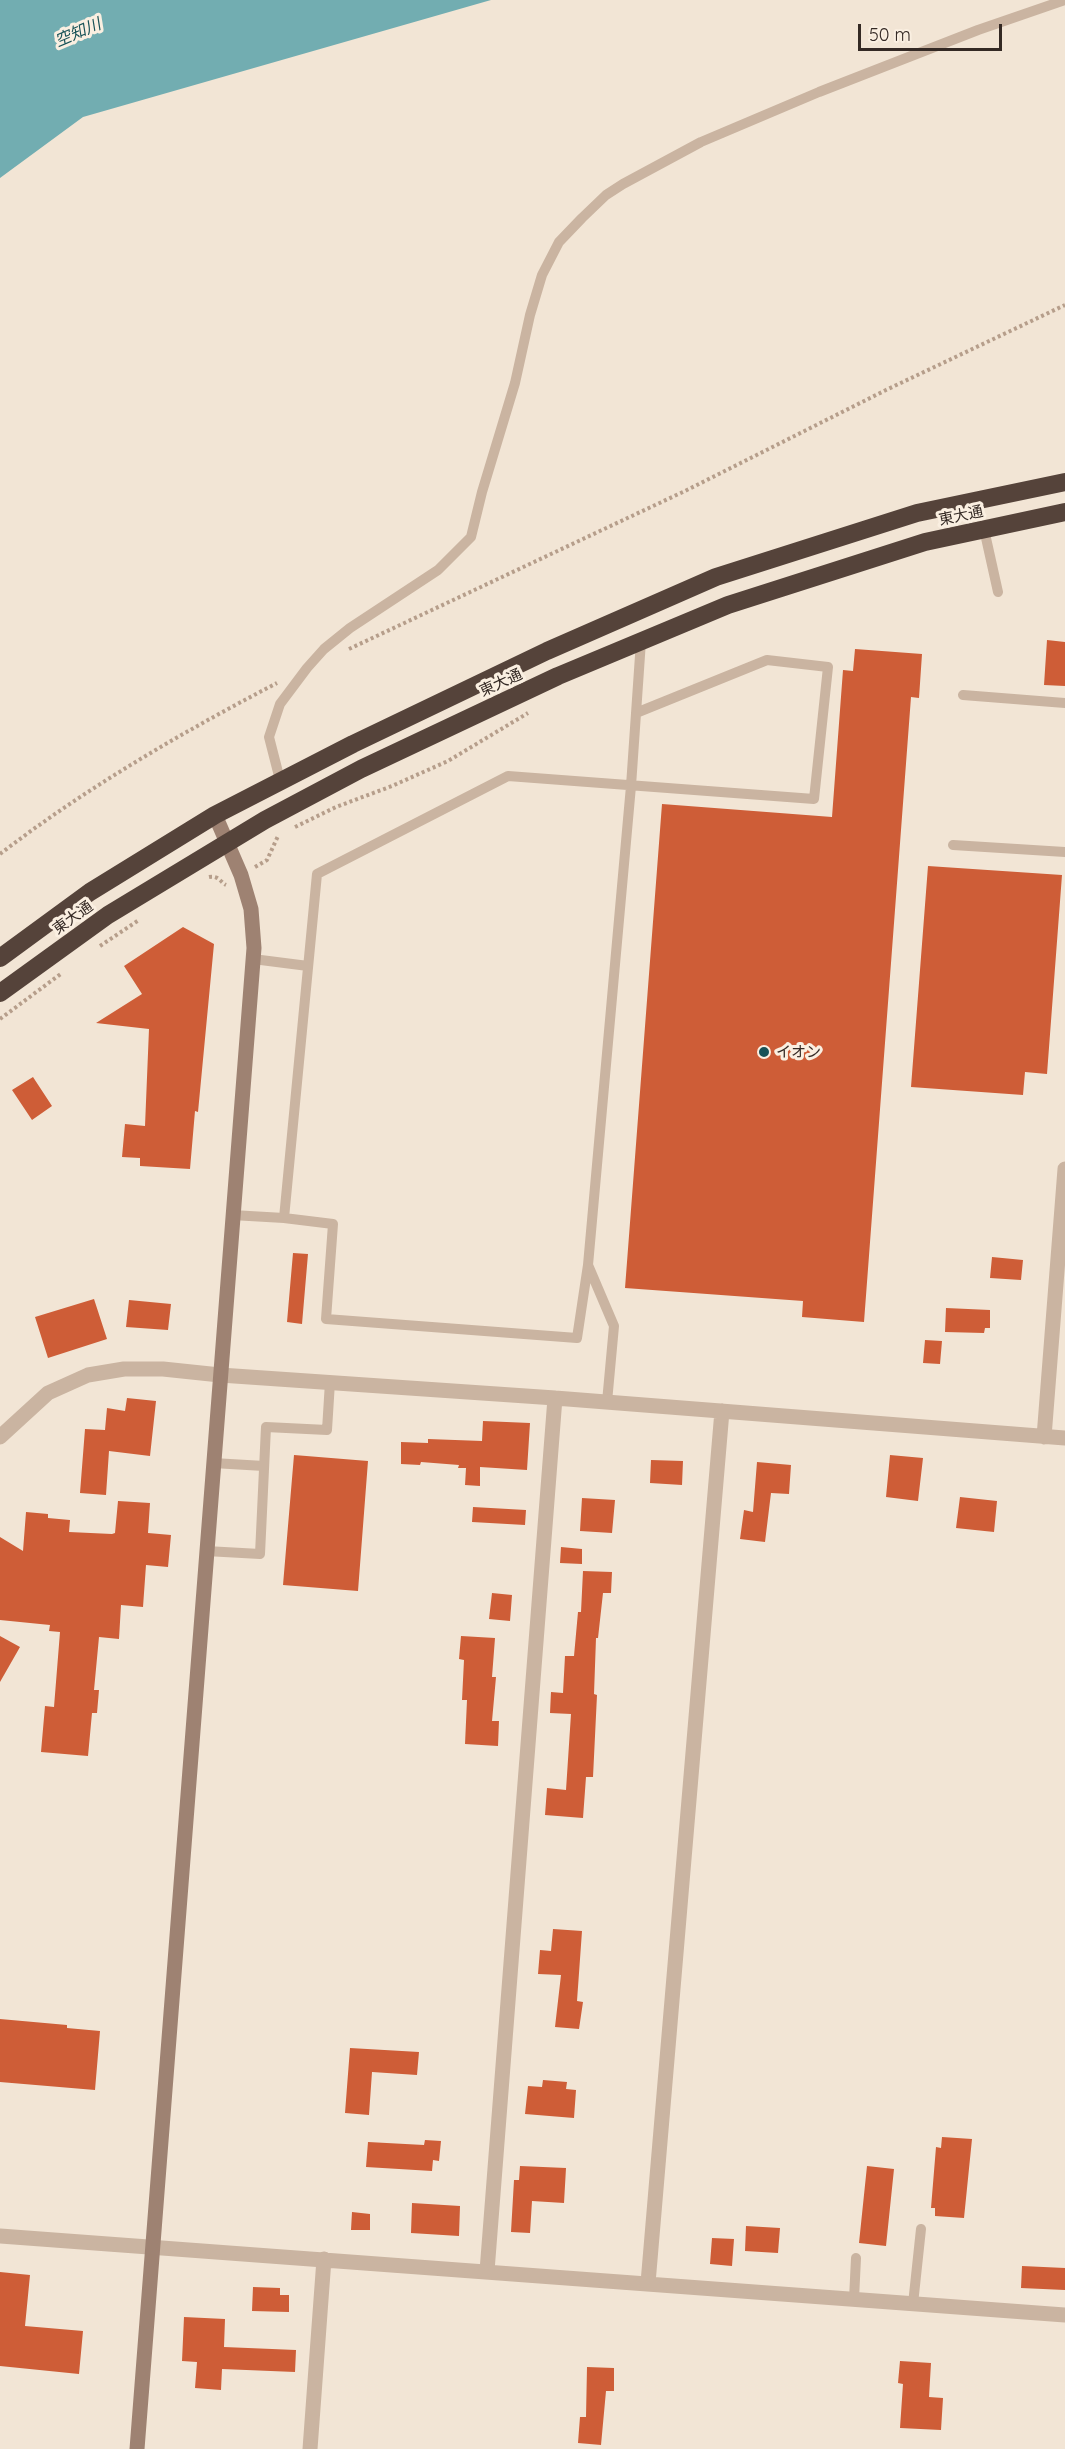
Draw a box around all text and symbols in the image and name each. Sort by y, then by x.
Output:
scale bar [861,12,1005,50]
water label: 空知川 [52,15,104,51]
text: 50 m [869,23,911,46]
street label: 東大通 [937,503,985,529]
street label: 東大通 [477,665,525,701]
street label: 東大通 [50,897,96,939]
place label: イオン [776,1043,821,1061]
marker: イオン [757,1045,771,1059]

